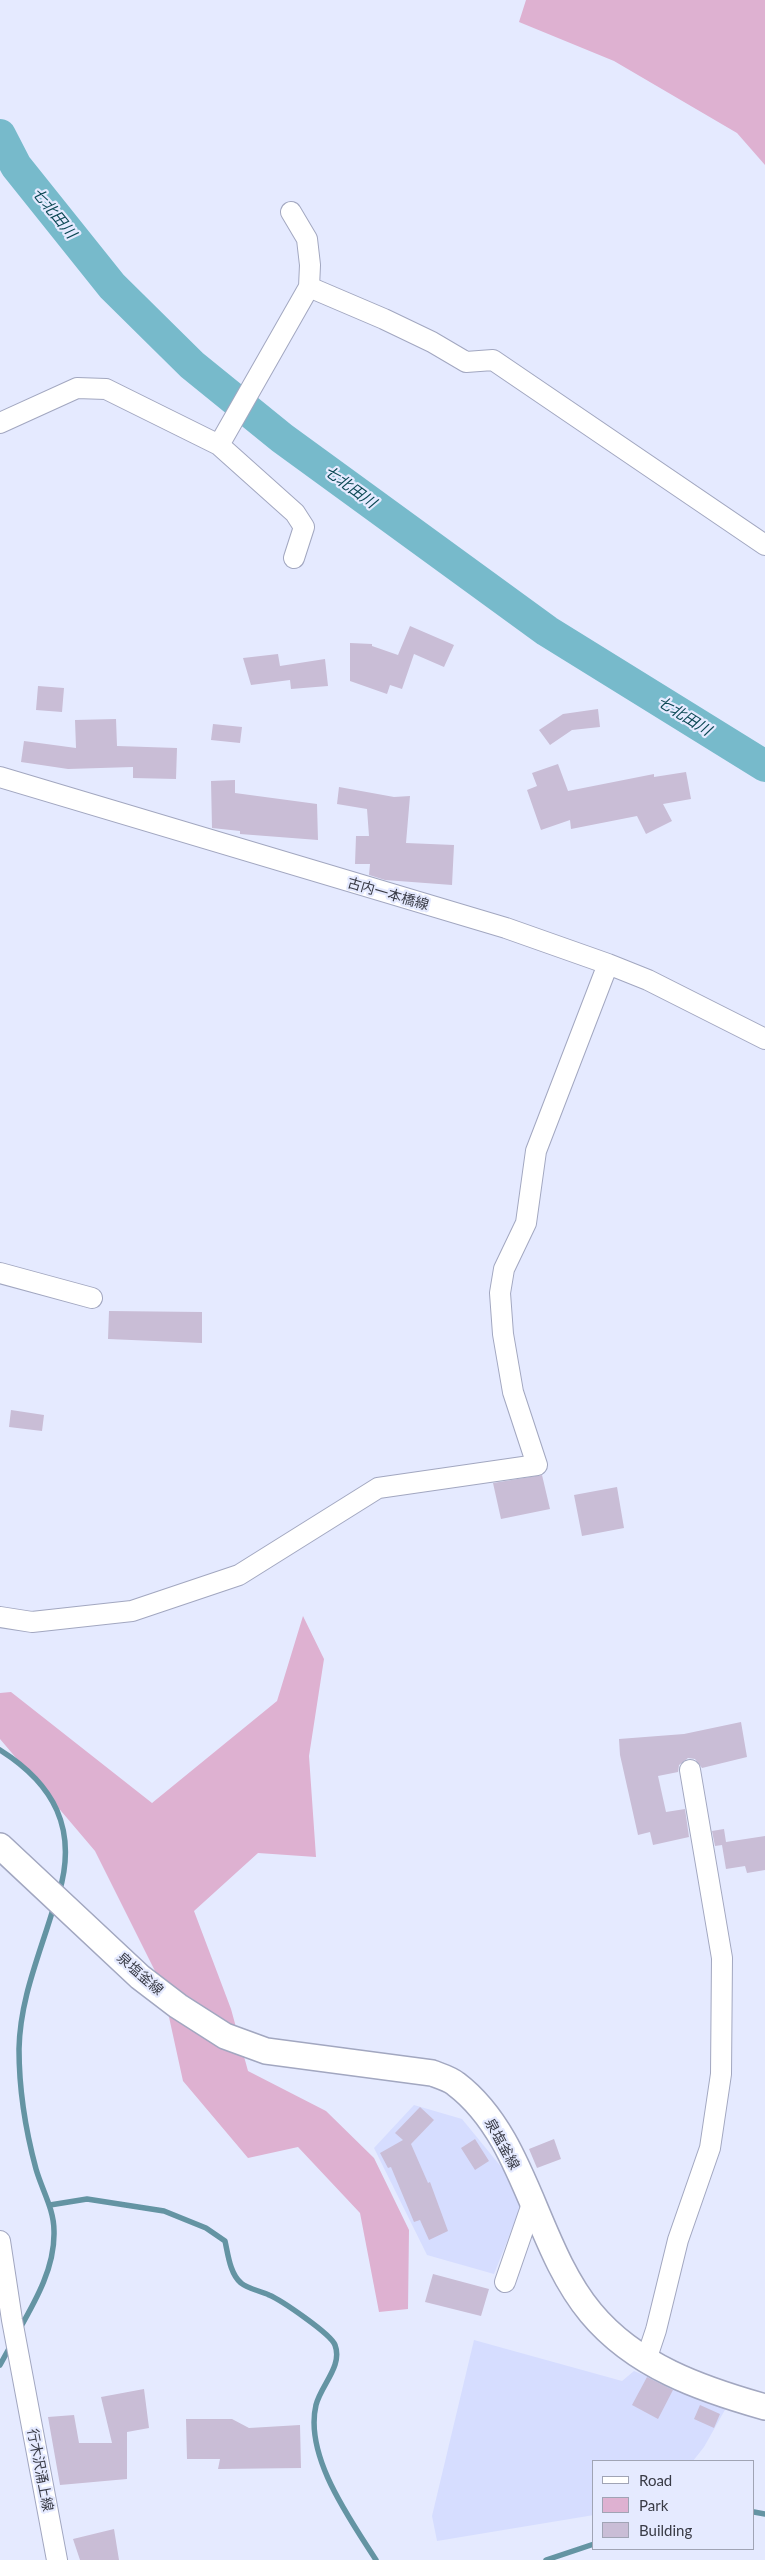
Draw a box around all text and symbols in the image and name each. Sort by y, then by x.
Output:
water label: 七北田川 [28,184,80,242]
water label: 七北田川 [320,462,380,512]
water label: 七北田川 [654,692,714,740]
street label: 古内一本橋線 [345,874,431,914]
street label: 泉塩釜線 [113,1949,167,1999]
street label: 泉塩釜線 [481,2115,523,2173]
street label: 行木沢涌上線 [24,2427,56,2513]
legend [592,2460,755,2550]
text: Road [639,2471,672,2489]
text: Park [639,2496,668,2514]
text: Building [639,2521,692,2539]

